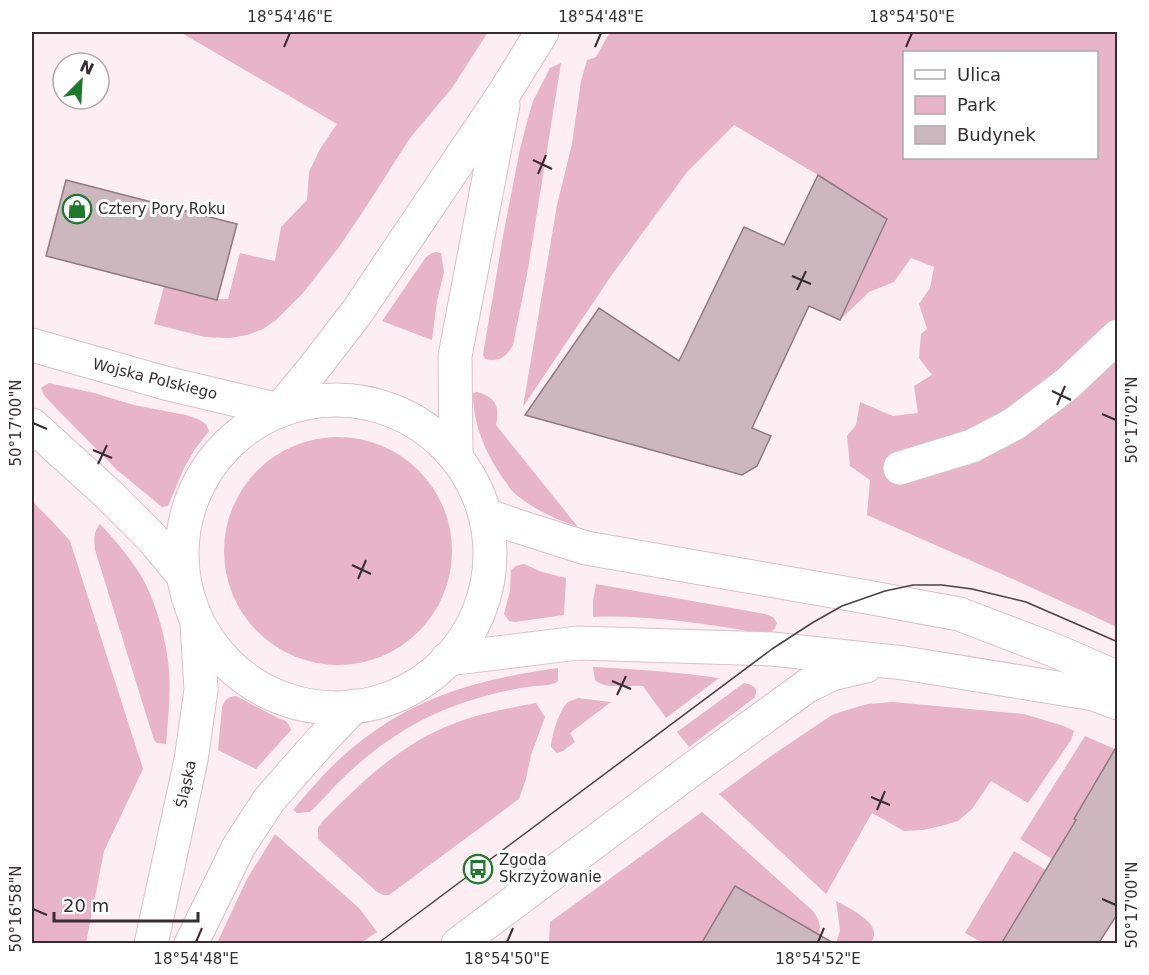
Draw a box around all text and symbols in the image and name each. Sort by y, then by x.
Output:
text: 18°54'46"E [247,8,333,26]
text: 18°54'48"E [558,8,644,26]
text: 18°54'50"E [869,8,955,26]
north arrow [51,51,111,111]
legend [903,51,1098,159]
text: N [77,56,97,79]
text: Ulica [957,64,1001,85]
text: Park [957,94,996,115]
text: Budynek [957,124,1036,145]
shop icon: Cztery Pory Roku [61,193,93,225]
place label: Cztery Pory Roku [98,200,225,218]
street label: Wojska Polskiego [91,355,219,403]
text: 50°17'02"N [1123,376,1141,464]
text: 50°17'00"N [7,379,25,467]
street label: Śląska [171,758,200,809]
place label: Zgoda Skrzyżowanie [499,851,602,886]
bus stop icon: Zgoda Skrzyżowanie [462,853,494,885]
text: 50°17'00"N [1123,861,1141,949]
text: 50°16'58"N [7,865,25,953]
scale bar [54,885,198,923]
text: 20 m [63,895,109,916]
text: 18°54'48"E [153,950,239,968]
text: 18°54'50"E [464,950,550,968]
text: 18°54'52"E [775,950,861,968]

